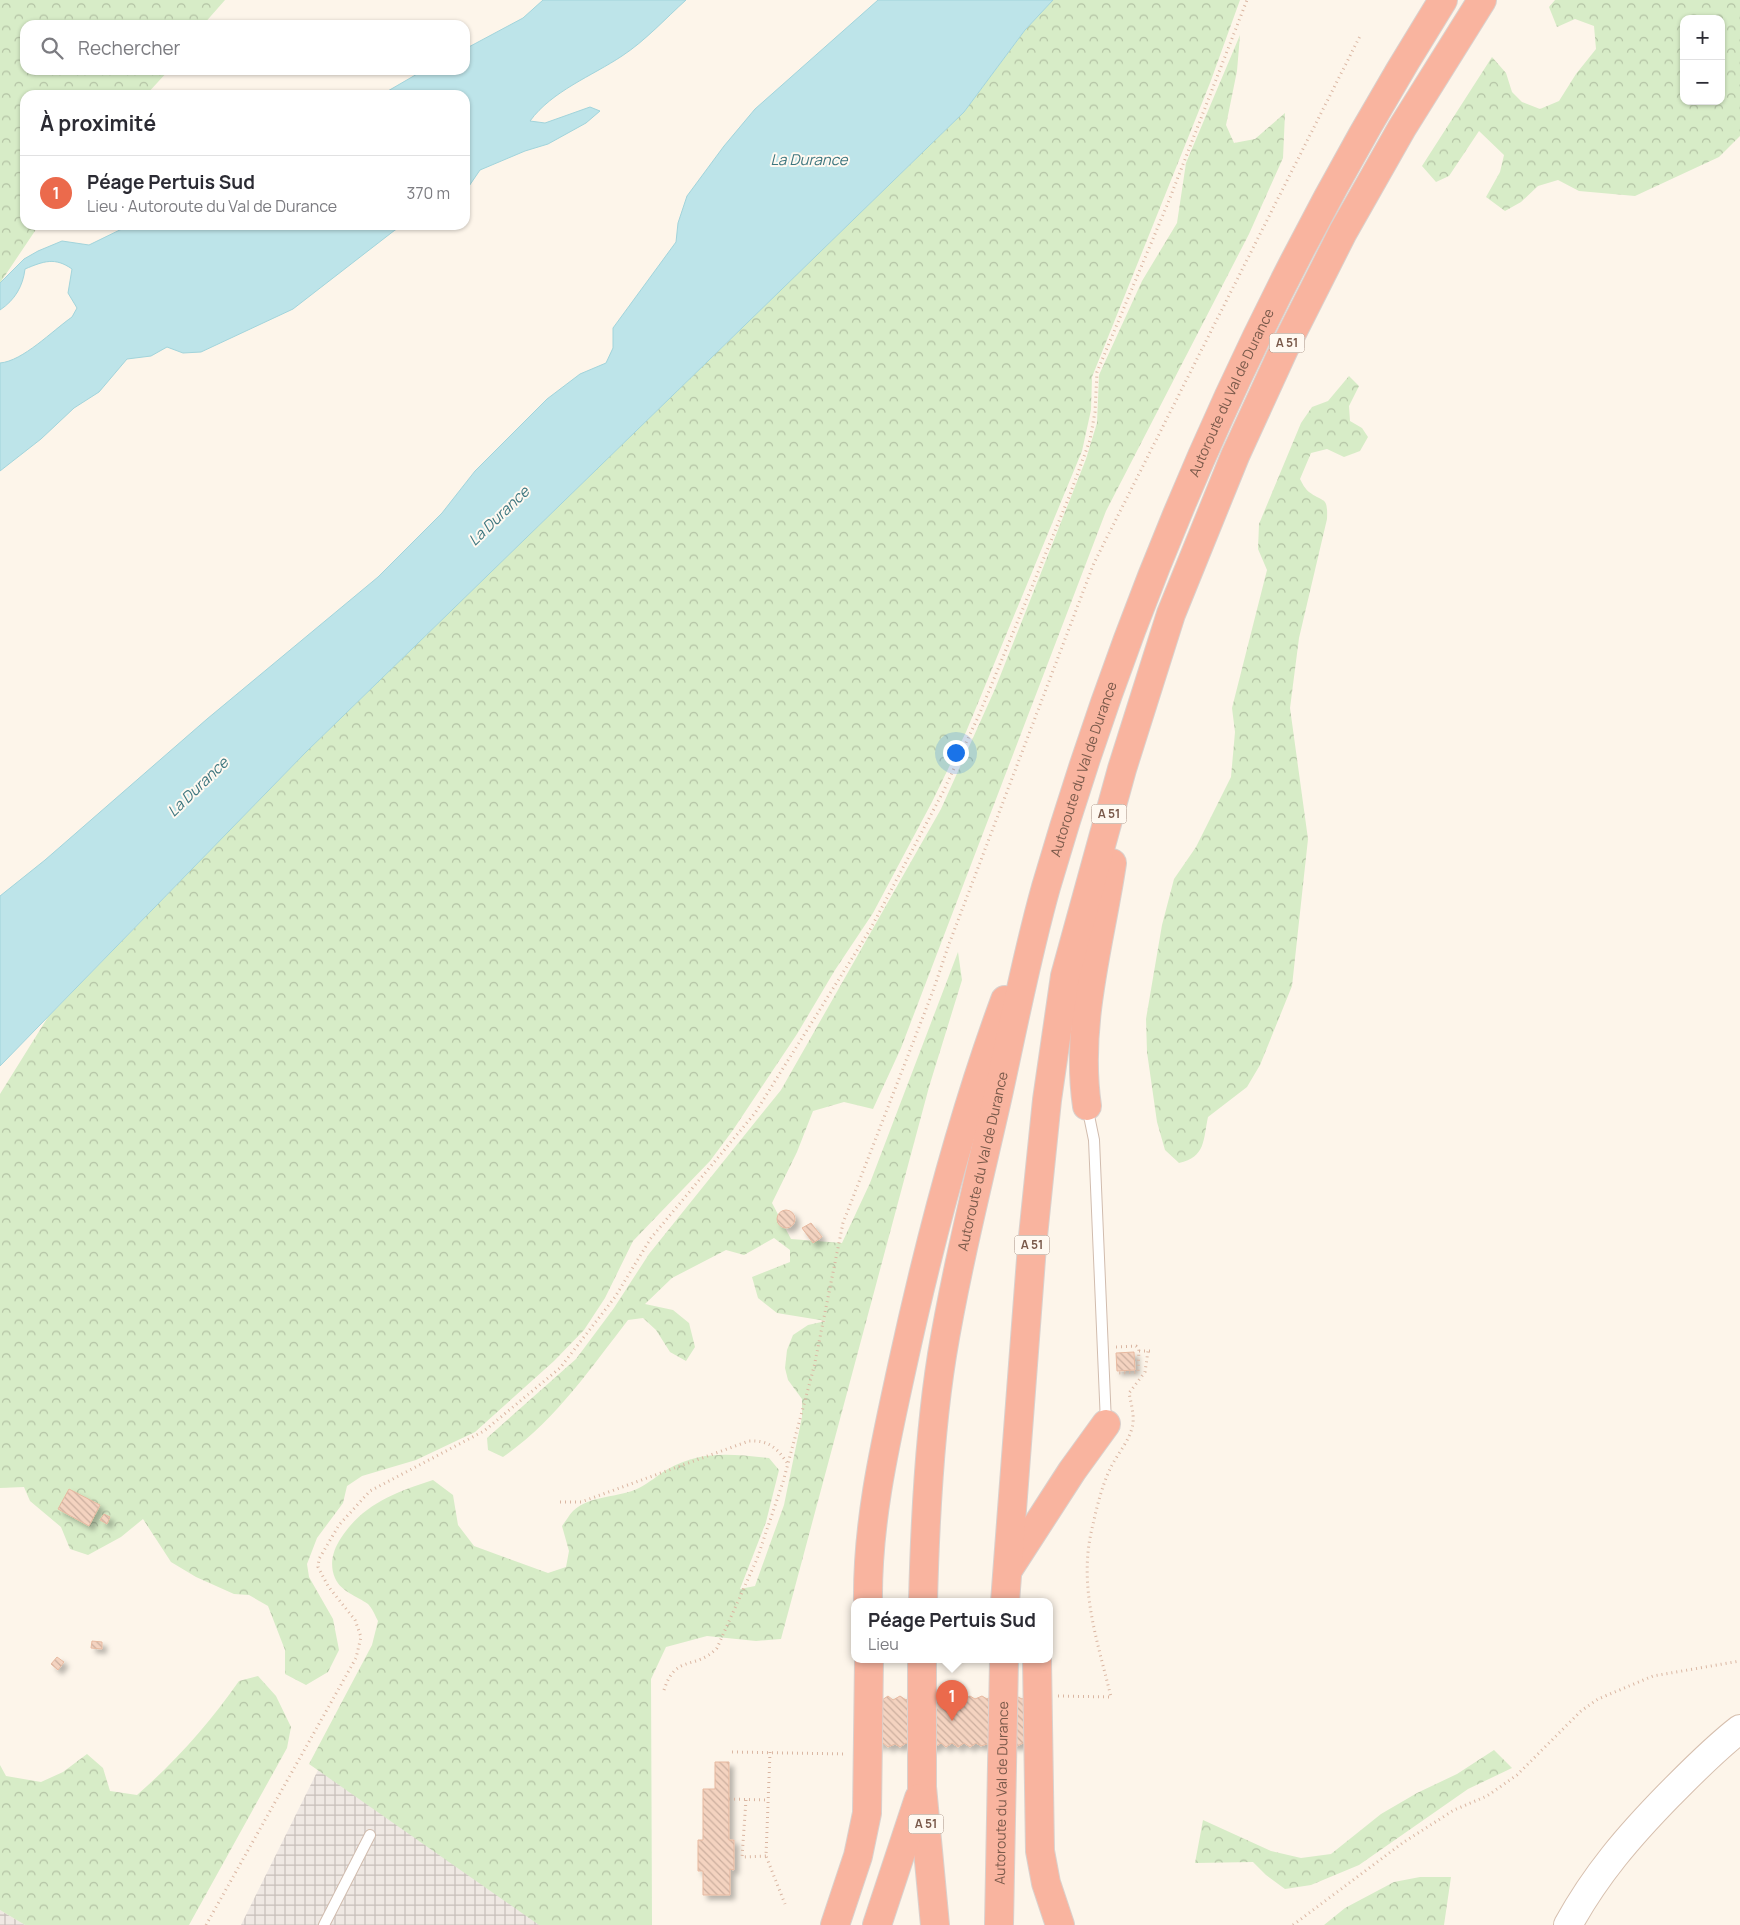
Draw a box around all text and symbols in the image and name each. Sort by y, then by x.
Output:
map controls [1680,15,1725,105]
button: + [1680,15,1725,60]
search box [20,20,470,75]
icon: search [38,34,66,62]
text: Rechercher [78,35,180,61]
button: − [1680,60,1725,105]
text: À proximité [40,109,156,137]
water label: La Durance [770,149,849,170]
text: Péage Pertuis Sud [87,169,255,195]
text: 1 [52,182,60,204]
text: 370 m [407,182,450,204]
text: Lieu · Autoroute du Val de Durance [87,195,337,217]
street label: Autoroute du Val de Durance [1184,305,1278,479]
road number: A 51 [1270,333,1304,352]
water label: La Durance [464,480,535,550]
street label: Autoroute du Val de Durance [1045,679,1121,859]
your location [943,740,969,766]
water label: La Durance [163,751,234,821]
road number: A 51 [1092,804,1126,824]
street label: Autoroute du Val de Durance [953,1070,1012,1253]
road number: A 51 [1014,1236,1050,1254]
popup [851,1598,1053,1663]
text: Péage Pertuis Sud [868,1607,1036,1633]
text: Lieu [868,1633,899,1655]
pin: 1 [936,1680,968,1721]
street label: Autoroute du Val de Durance [990,1701,1012,1885]
road number: A 51 [908,1815,944,1834]

